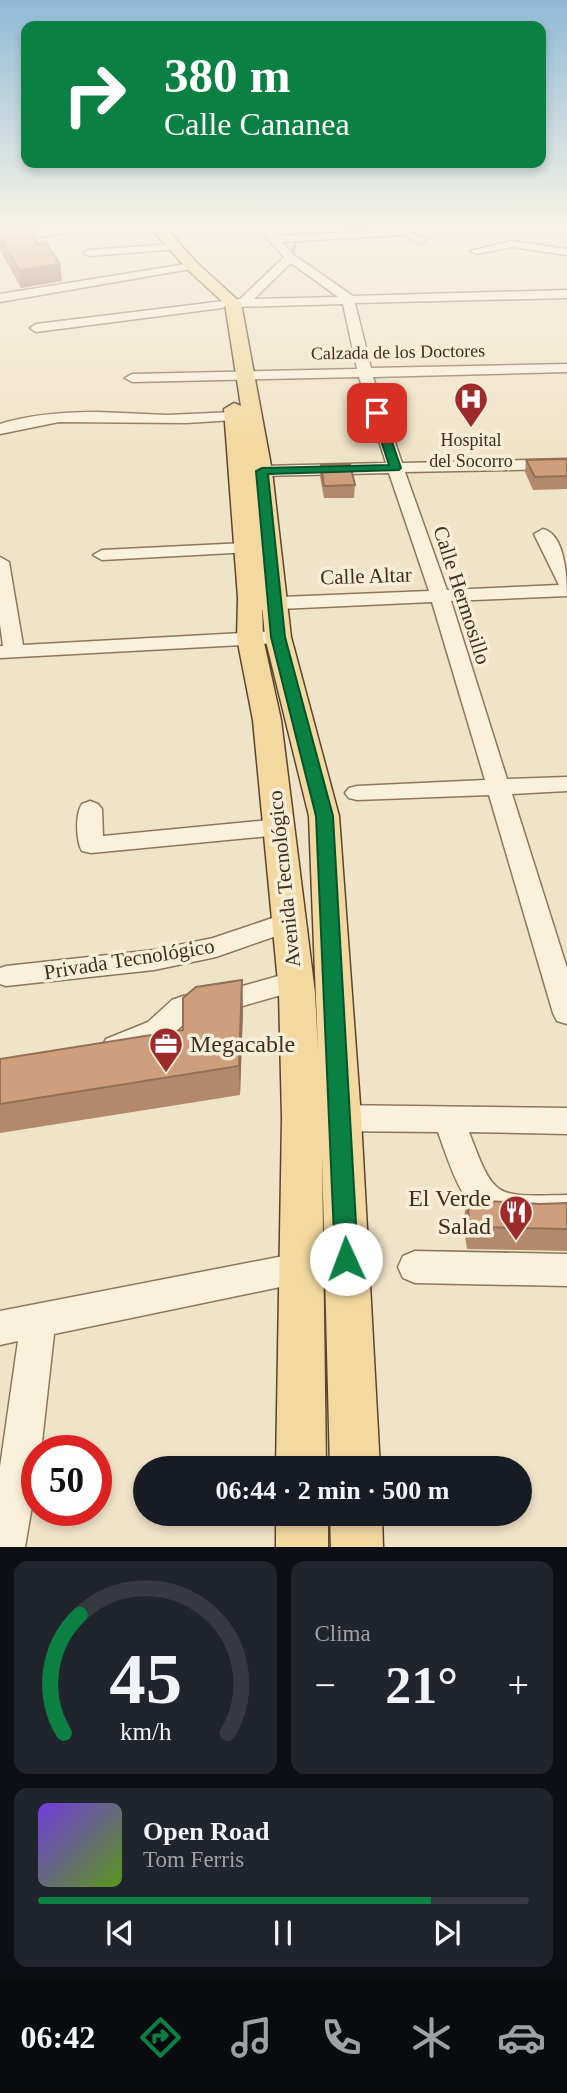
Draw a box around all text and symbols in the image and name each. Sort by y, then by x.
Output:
text: 380 m [164,48,291,103]
icon: right [49,49,140,140]
text: Calle Cananea [164,106,350,142]
street label: Calzada de los Doctores [311,340,485,364]
hospital icon: Hospital del Socorro [452,380,490,429]
pin [347,383,407,443]
icon: arrive [358,394,396,432]
place label: Hospital del Socorro [429,430,513,471]
street label: Calle Hermosillo [428,523,496,667]
street label: Calle Altar [320,562,412,590]
street label: Avenida Tecnológico [263,789,305,969]
street label: Privada Tecnológico [42,934,216,984]
office icon: Megacable [147,1025,185,1074]
place label: Megacable [190,1031,295,1057]
place label: El Verde Salad [408,1185,491,1239]
restaurant icon: El Verde Salad [497,1193,535,1242]
position arrow [309,1222,383,1296]
speed limit sign: 50 [21,1435,112,1526]
text: 06:44 · 2 min · 500 m [216,1476,450,1505]
text: Clima [315,1621,371,1646]
text: 45 [109,1639,182,1720]
text: 21° [385,1657,458,1714]
text: − [315,1664,336,1706]
text: + [508,1664,529,1706]
text: km/h [120,1718,171,1745]
text: Open Road [143,1817,269,1846]
text: Tom Ferris [143,1847,244,1872]
icon: previous [101,1914,139,1952]
icon: pause [264,1914,302,1952]
icon: next [428,1914,466,1952]
icon: directions [136,2013,185,2062]
icon: music [227,2013,276,2062]
icon: phone [317,2013,366,2062]
icon: climate [407,2013,456,2062]
icon: car [497,2013,546,2062]
text: 06:42 [21,2019,95,2055]

